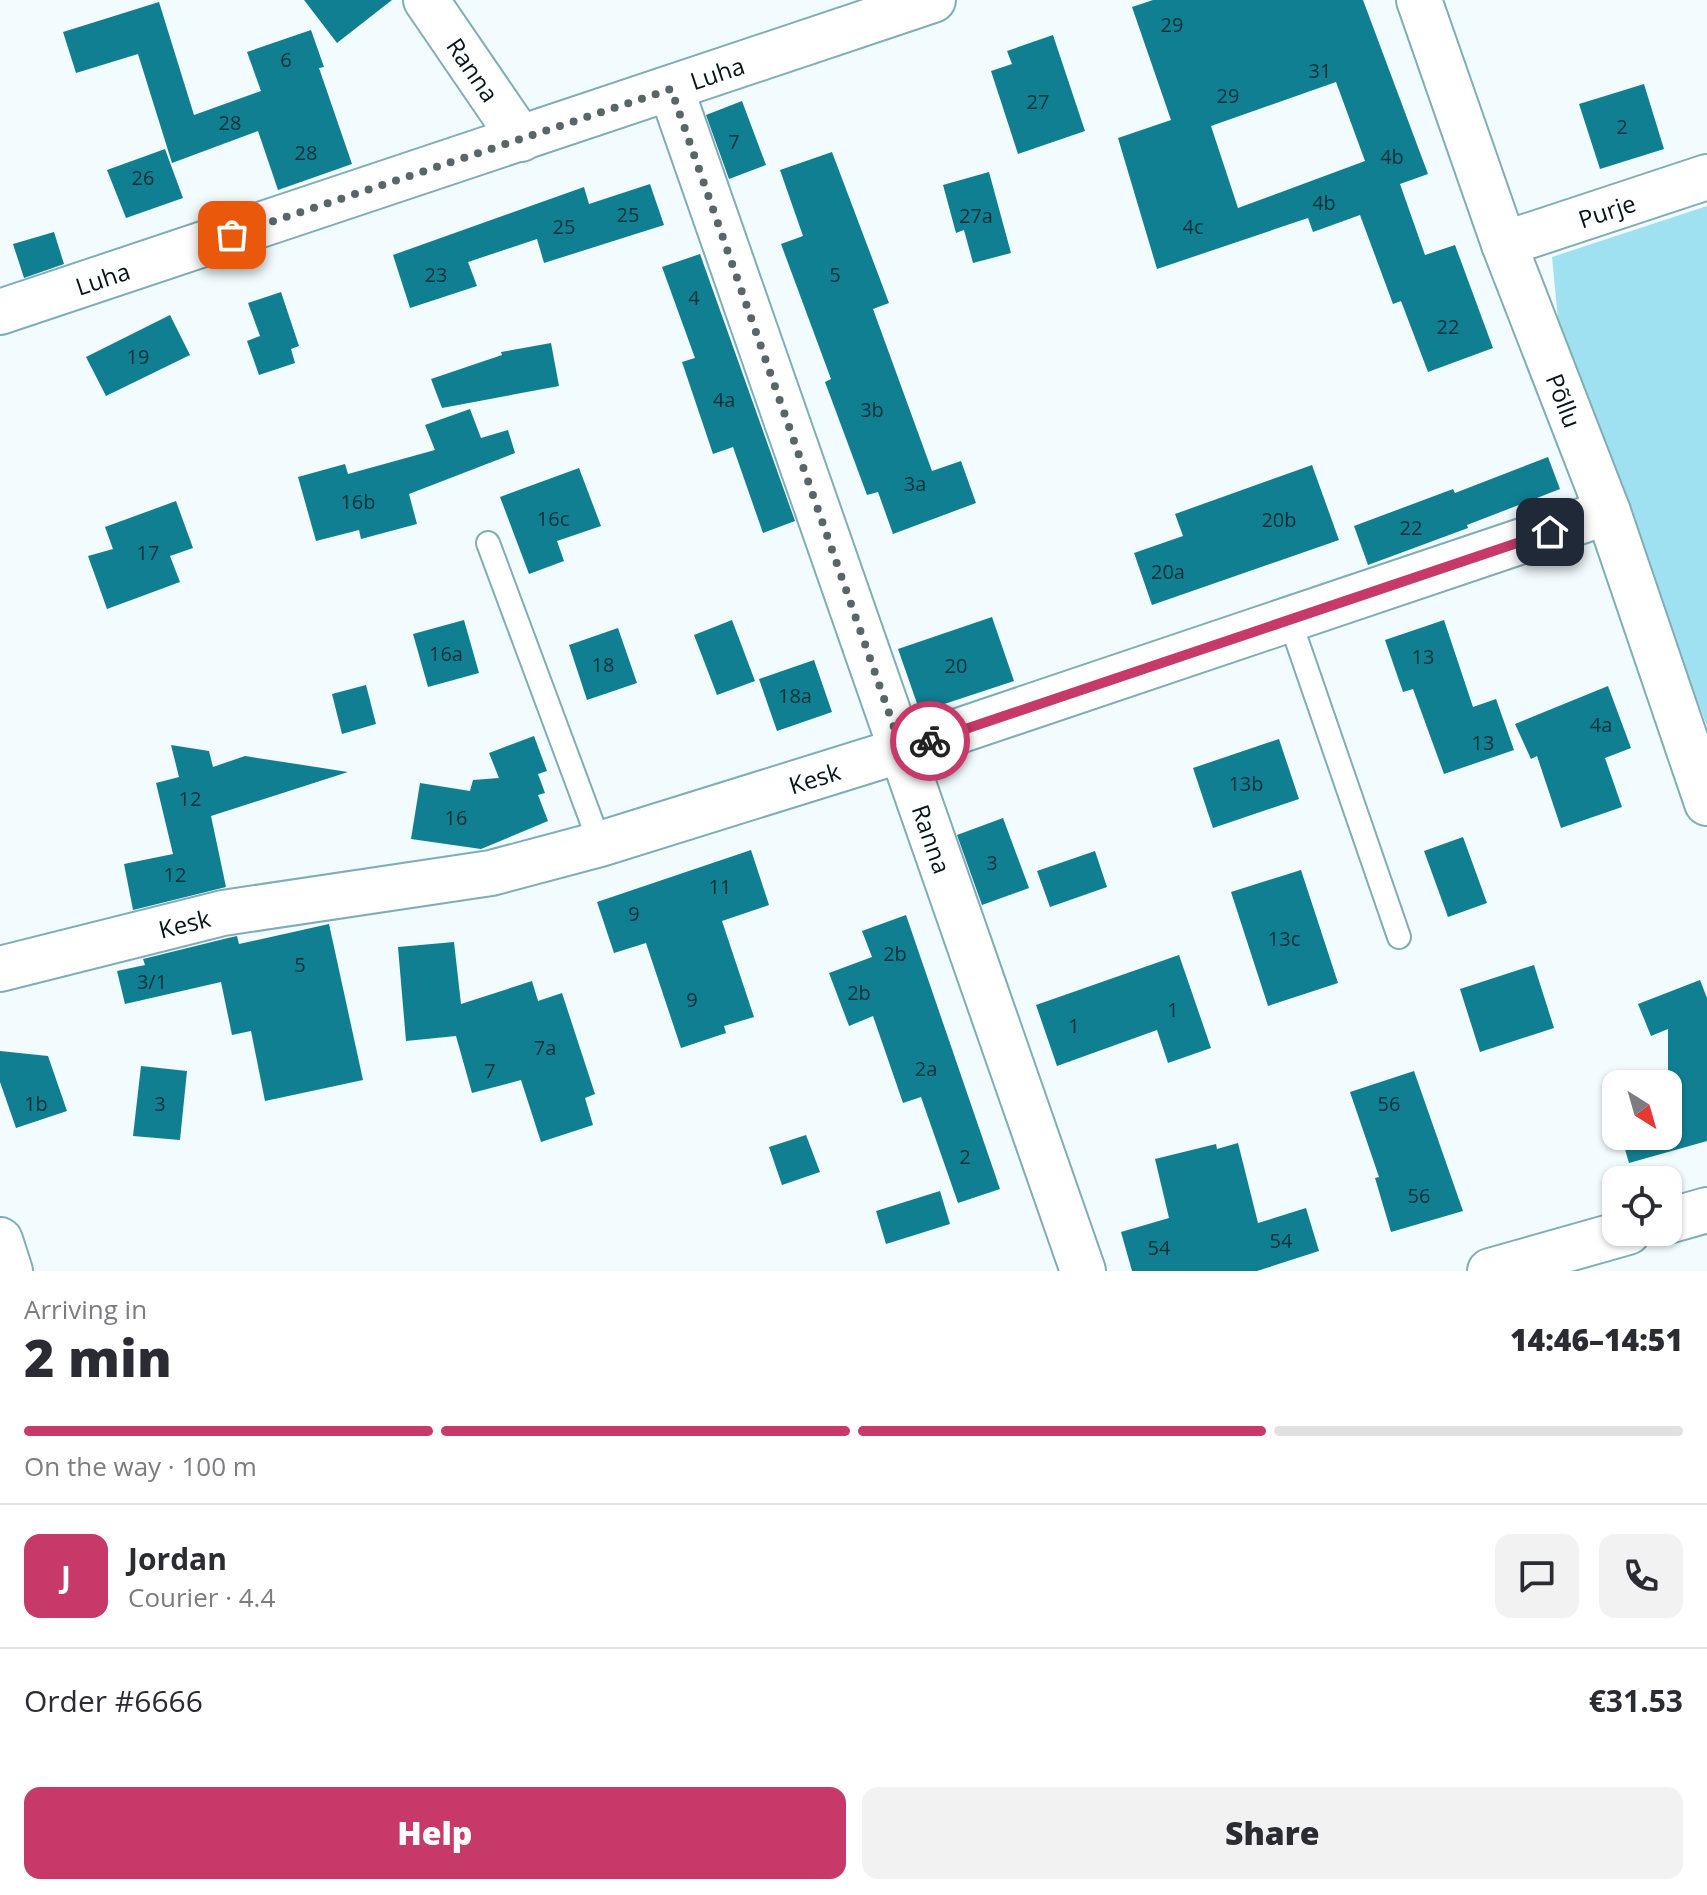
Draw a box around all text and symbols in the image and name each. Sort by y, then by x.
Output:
house number: 29 [1161,11,1183,38]
street label: Ranna [440,31,507,108]
house number: 6 [280,46,292,73]
street label: Luha [686,48,748,97]
house number: 31 [1309,57,1331,84]
house number: 29 [1217,82,1239,109]
house number: 27 [1027,88,1049,115]
house number: 28 [219,109,241,136]
house number: 2 [1616,113,1628,140]
house number: 7 [728,128,740,155]
house number: 28 [295,139,317,166]
house number: 4b [1380,143,1404,170]
house number: 26 [132,164,154,191]
street label: Purje [1574,185,1640,235]
house number: 4b [1312,189,1336,216]
pin [198,201,266,269]
house number: 25 [617,201,639,228]
house number: 27a [959,202,993,229]
icon: bag [210,213,254,257]
house number: 25 [553,213,575,240]
house number: 4c [1182,213,1204,240]
street label: Luha [71,253,134,302]
house number: 23 [425,261,447,288]
house number: 5 [829,261,841,288]
house number: 4 [688,284,700,311]
house number: 22 [1437,313,1459,340]
house number: 19 [127,343,149,370]
street label: Põllu [1539,368,1590,432]
house number: 4a [713,386,735,413]
house number: 3b [860,396,884,423]
house number: 3a [904,470,926,497]
house number: 16b [340,488,376,515]
pin [1516,498,1584,566]
house number: 16c [537,505,569,532]
house number: 20b [1261,506,1297,533]
icon: home [1528,510,1572,554]
house number: 22 [1400,514,1422,541]
house number: 17 [137,539,159,566]
house number: 20a [1151,558,1185,585]
house number: 16a [429,640,463,667]
house number: 13 [1412,643,1434,670]
house number: 18 [592,651,614,678]
house number: 20 [945,652,967,679]
house number: 18a [778,682,812,709]
courier [890,701,970,781]
house number: 4a [1590,711,1612,738]
icon: bike [908,719,952,763]
house number: 13 [1472,729,1494,756]
street label: Kesk [784,754,844,801]
house number: 13b [1228,770,1264,797]
house number: 12 [179,785,201,812]
street label: Ranna [905,800,960,878]
house number: 16 [445,804,467,831]
house number: 3 [986,849,998,876]
house number: 12 [164,861,186,888]
house number: 11 [709,873,731,900]
street label: Kesk [155,900,214,945]
house number: 9 [628,900,640,927]
house number: 13c [1268,925,1300,952]
house number: 2b [883,940,907,967]
house number: 5 [294,951,306,978]
house number: 3/1 [137,968,167,995]
house number: 2b [847,979,871,1006]
house number: 9 [686,986,698,1013]
house number: 1 [1167,996,1179,1023]
house number: 1 [1068,1012,1080,1039]
house number: 7a [534,1034,556,1061]
house number: 2a [915,1055,937,1082]
house number: 7 [484,1057,496,1084]
north arrow [1602,1070,1682,1150]
map controls [1602,1070,1682,1246]
house number: 1b [24,1090,48,1117]
house number: 3 [154,1090,166,1117]
house number: 56 [1378,1090,1400,1117]
house number: 2 [959,1143,971,1170]
button: locate [1602,1166,1682,1246]
house number: 56 [1408,1182,1430,1209]
house number: 54 [1270,1227,1293,1254]
house number: 54 [1148,1234,1171,1261]
text: Arriving in [24,1291,147,1327]
text: 14:46–14:51 [1510,1319,1683,1360]
text: 2 min [24,1321,172,1392]
text: On the way · 100 m [24,1448,257,1484]
button: chat [1495,1534,1579,1618]
button: phone [1599,1534,1683,1618]
text: Jordan [128,1538,227,1579]
text: J [61,1556,71,1597]
text: Courier · 4.4 [128,1579,275,1615]
text: Order #6666 [24,1680,203,1721]
text: €31.53 [1589,1680,1683,1721]
button: Help [24,1787,846,1879]
button: Share [862,1787,1683,1879]

